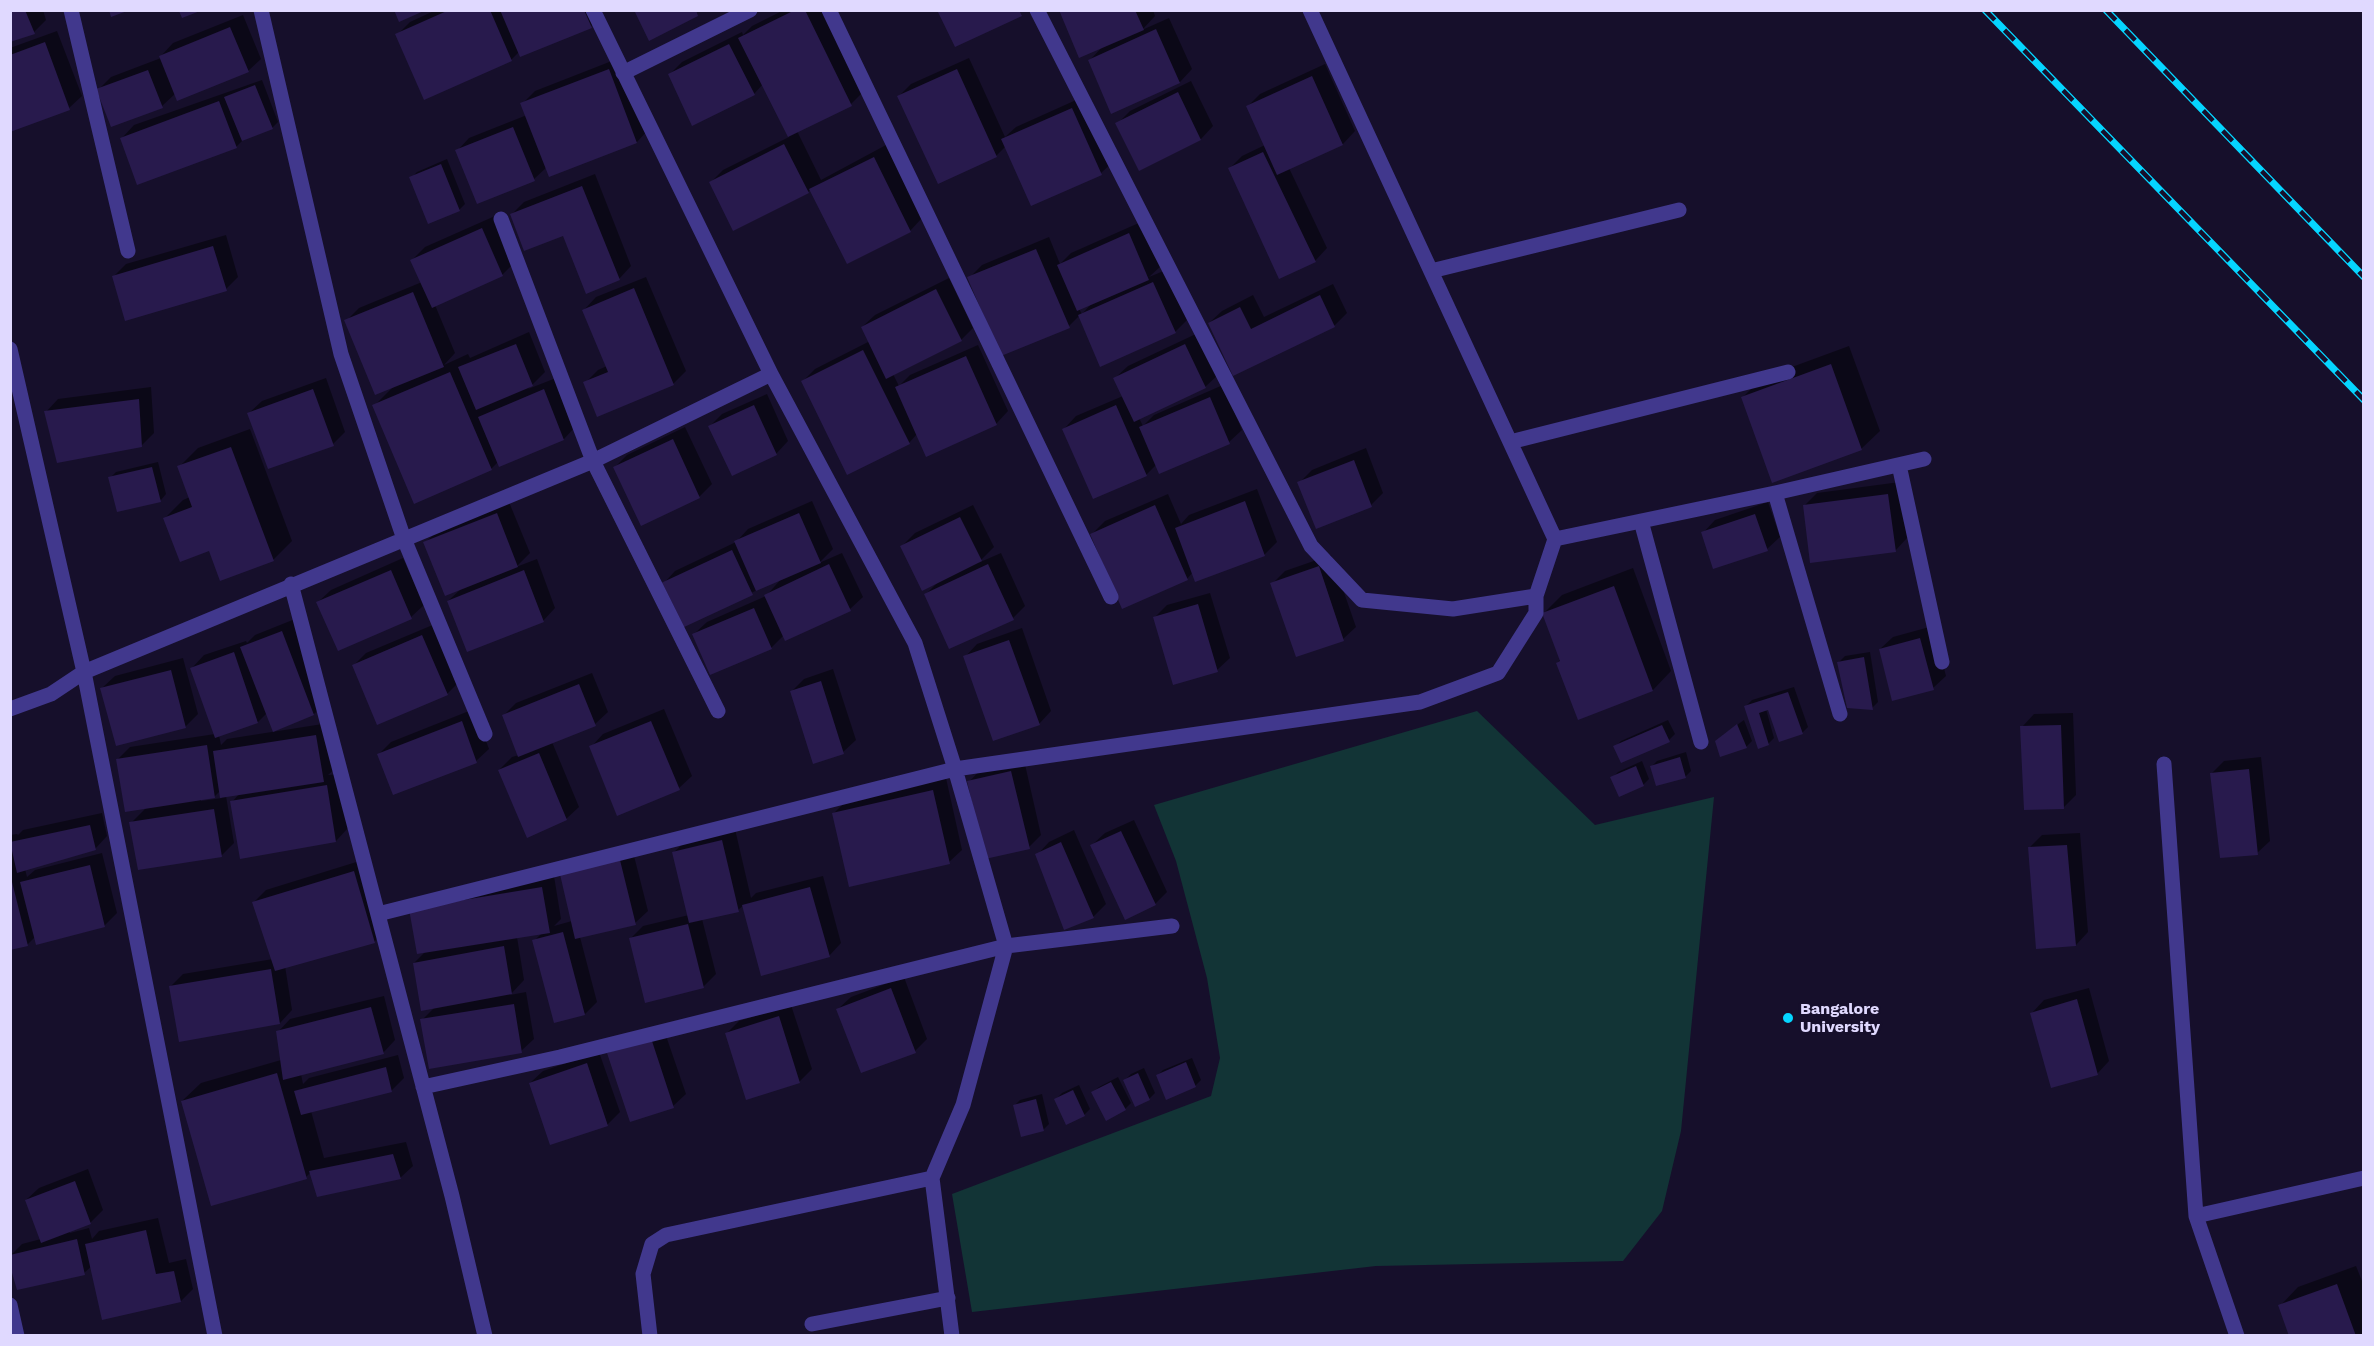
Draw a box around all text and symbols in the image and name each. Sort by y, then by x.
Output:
place label: Bangalore University [1800,999,1880,1037]
marker: Bangalore University [1781,1011,1795,1025]

